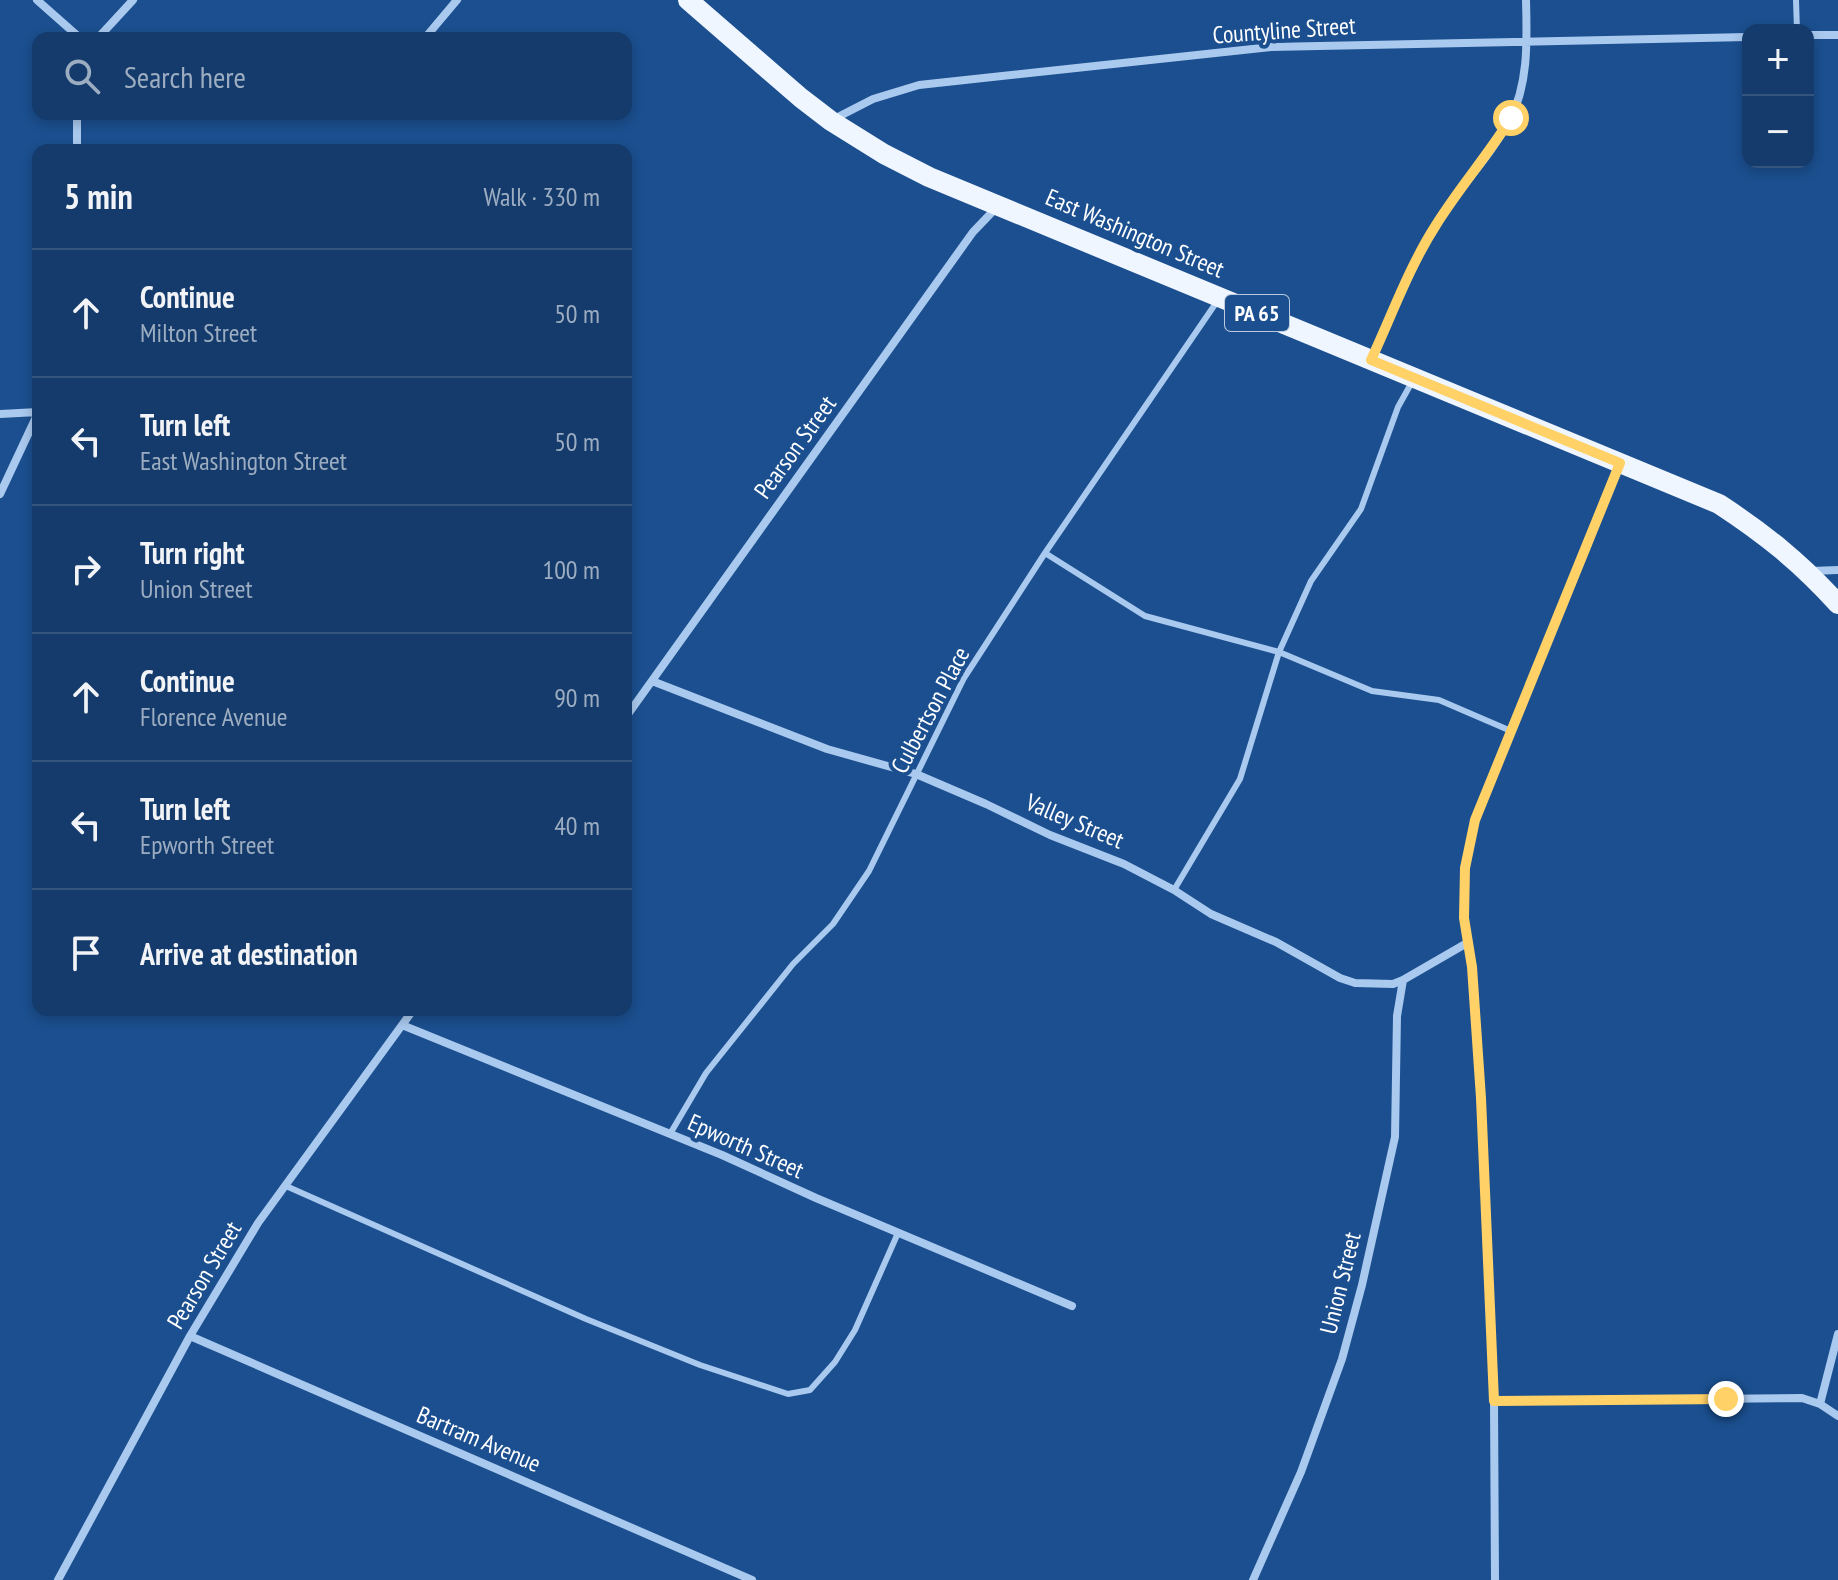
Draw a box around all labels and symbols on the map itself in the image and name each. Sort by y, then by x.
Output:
street label: Countyline Street [1212,10,1357,50]
route start [1493,100,1529,136]
street label: East Washington Street [1041,181,1229,285]
road number: PA 65 [1225,295,1289,331]
street label: Pearson Street [747,389,843,505]
street label: Culbertson Place [884,641,976,779]
street label: Valley Street [1020,786,1129,856]
street label: Epworth Street [683,1107,809,1186]
street label: Pearson Street [160,1215,248,1334]
street label: Union Street [1312,1228,1368,1337]
route end [1708,1381,1744,1417]
street label: Bartram Avenue [412,1399,546,1479]

